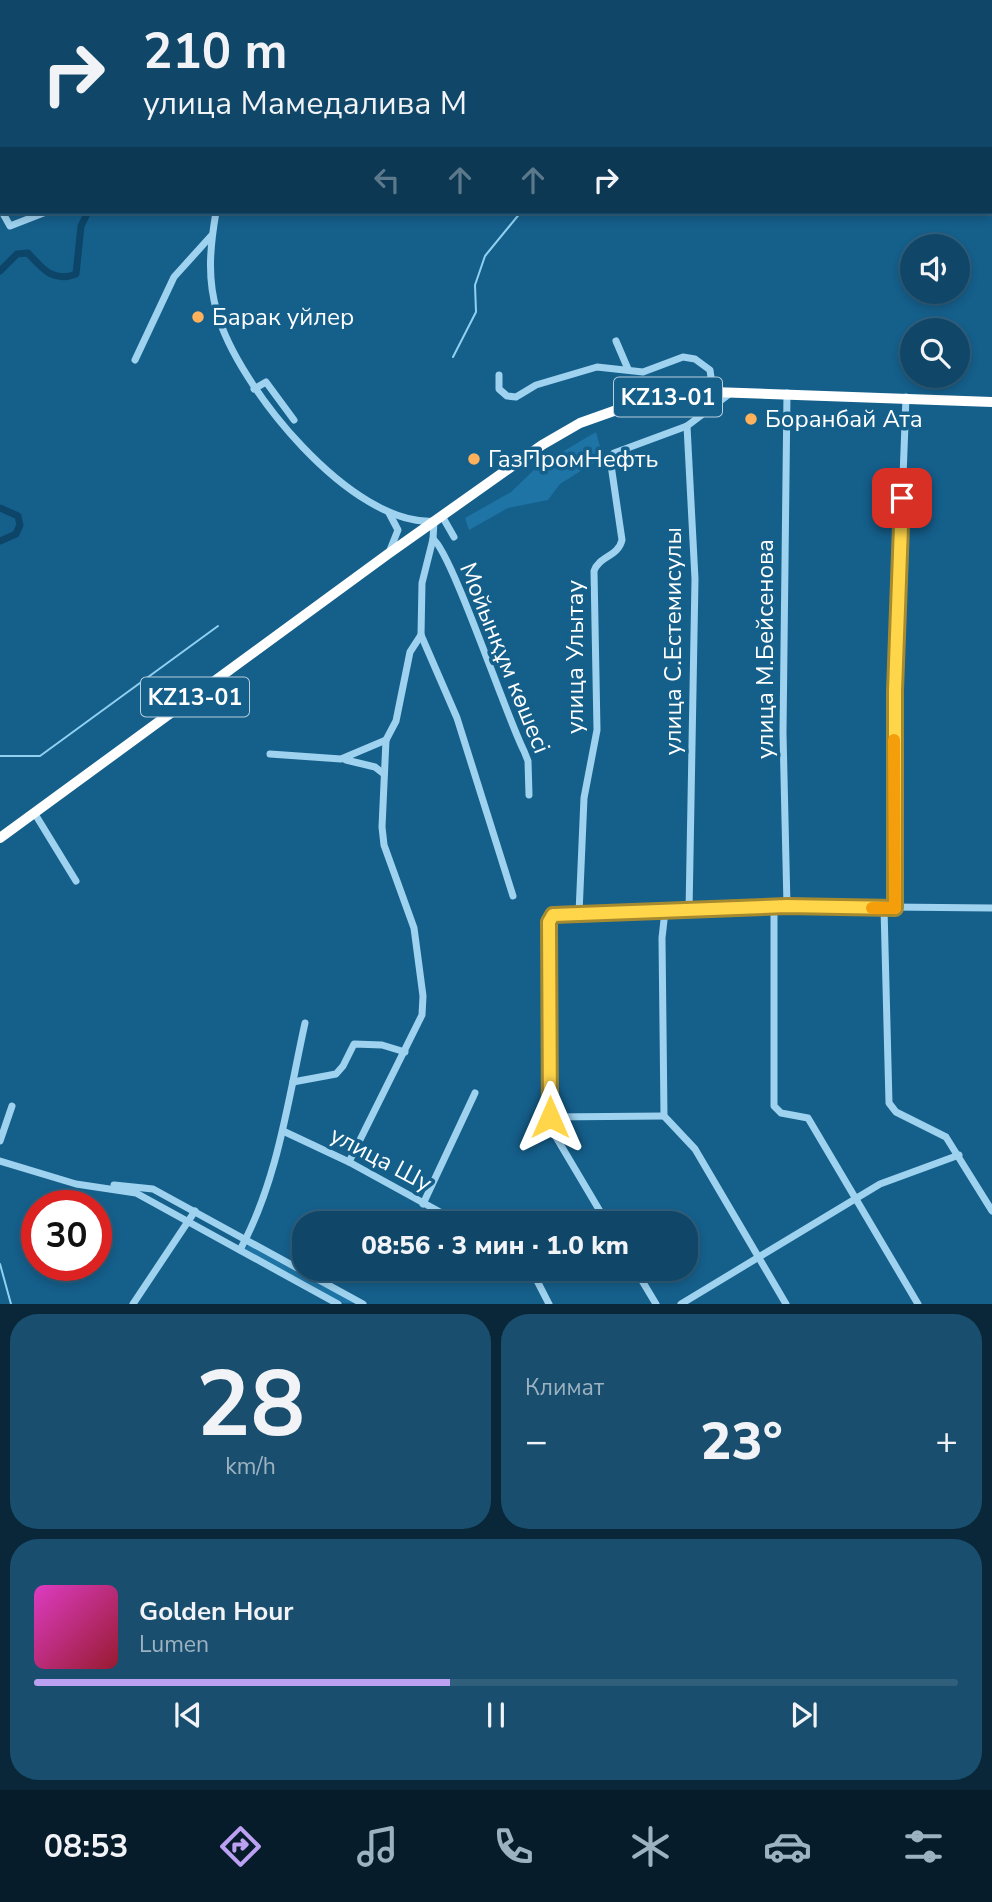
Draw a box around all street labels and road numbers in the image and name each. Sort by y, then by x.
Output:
road number: KZ13-01 [614,378,722,416]
street label: улица С.Естемисулы [657,527,689,755]
street label: улица М.Бейсенова [749,539,781,759]
street label: Мойынқұм көшесі [452,558,558,758]
street label: улица Улытау [559,580,591,734]
road number: KZ13-01 [141,678,249,716]
street label: улица Шу [325,1119,438,1199]

